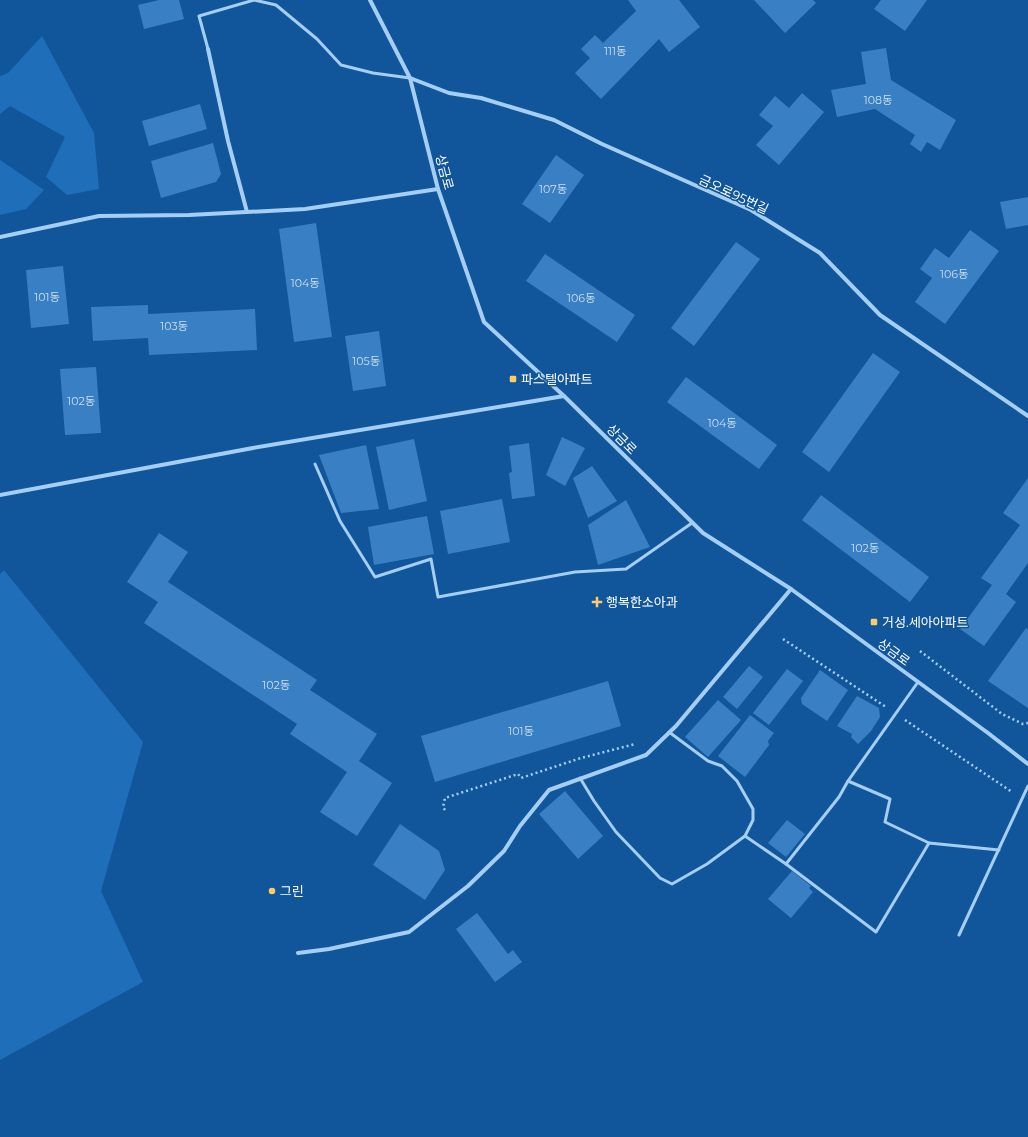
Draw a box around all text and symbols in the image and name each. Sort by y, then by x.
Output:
house number: 111동 [604,44,626,58]
house number: 108동 [864,93,892,107]
street label: 상금로 [433,153,457,191]
street label: 금오로95번길 [697,171,771,217]
house number: 107동 [539,182,567,196]
house number: 106동 [940,267,968,281]
house number: 104동 [291,276,319,290]
house number: 101동 [34,290,60,304]
house number: 106동 [567,291,595,305]
house number: 103동 [160,319,188,333]
house number: 105동 [352,354,380,368]
place label: 파스텔아파트 [521,371,593,387]
marker: 파스텔아파트 [508,374,518,384]
house number: 102동 [67,394,95,408]
house number: 104동 [708,416,736,430]
street label: 상금로 [604,421,640,457]
house number: 102동 [851,541,879,555]
place label: 행복한소아과 [606,594,678,610]
marker: 행복한소아과 [591,596,603,608]
place label: 거성.세아아파트 [882,614,969,630]
marker: 거성.세아아파트 [869,617,879,627]
street label: 상금로 [875,635,913,669]
house number: 102동 [262,678,290,692]
house number: 101동 [508,724,534,738]
place label: 그린 [280,883,304,899]
marker: 그린 [267,886,277,896]

